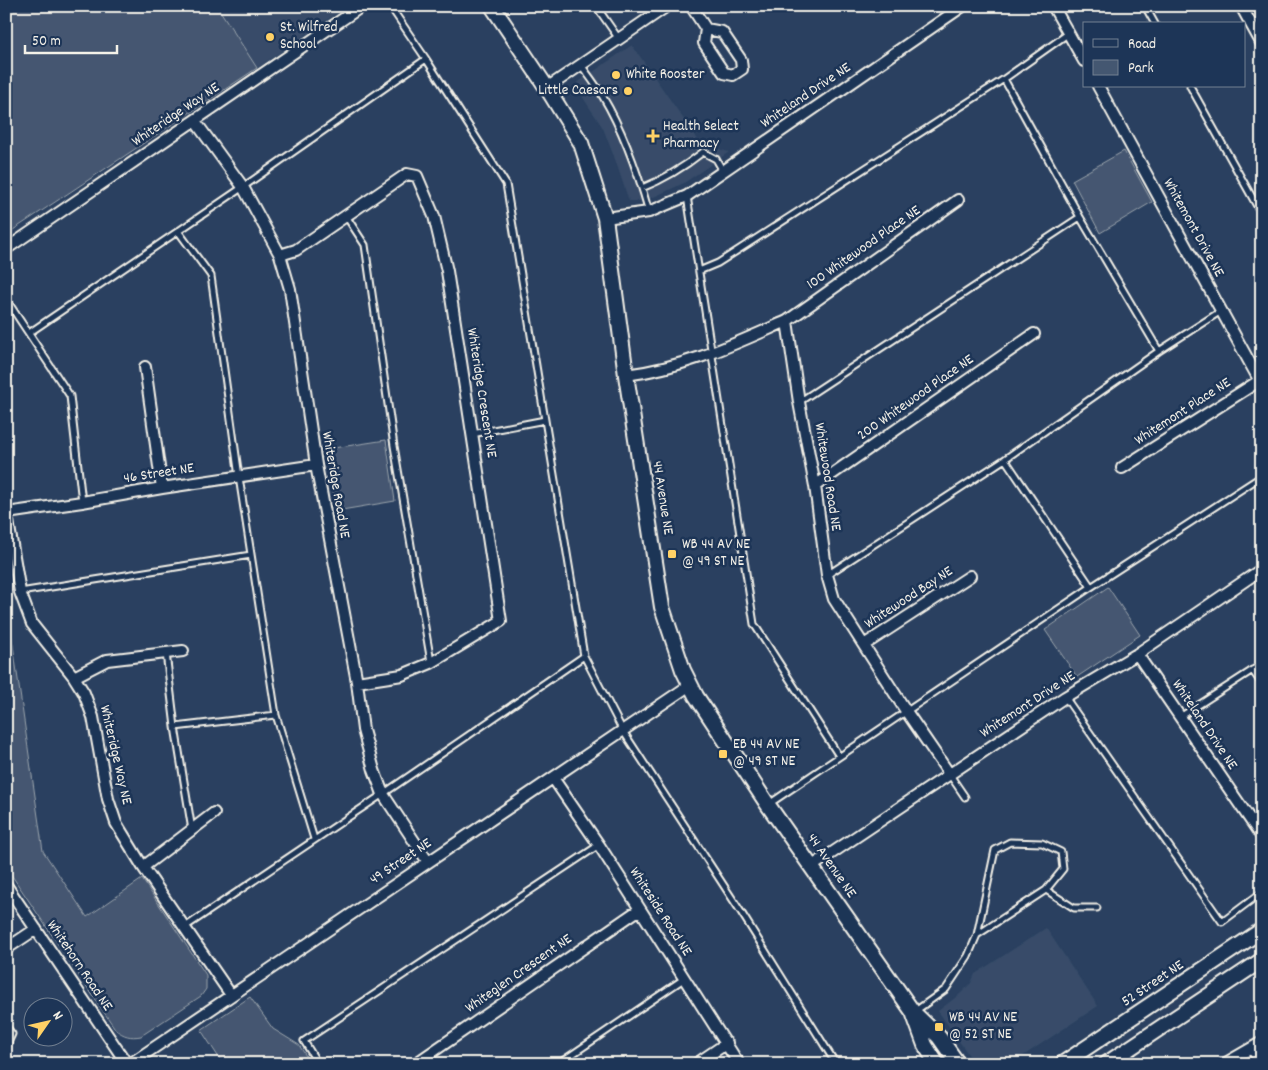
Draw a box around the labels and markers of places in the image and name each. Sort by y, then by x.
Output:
place label: St. Wilfred School [280,17,337,56]
marker: St. Wilfred School [264,31,276,43]
place label: White Rooster [626,64,705,86]
marker: White Rooster [610,69,622,81]
place label: Little Caesars [538,80,618,102]
marker: Little Caesars [622,85,634,97]
place label: Health Select Pharmacy [663,116,739,155]
marker: Health Select Pharmacy [647,130,659,142]
place label: WB 44 AV NE @ 49 ST NE [682,534,750,573]
marker: WB 44 AV NE @ 49 ST NE [666,548,678,560]
place label: EB 44 AV NE @ 49 ST NE [733,734,799,773]
marker: EB 44 AV NE @ 49 ST NE [717,748,729,760]
place label: WB 44 AV NE @ 52 ST NE [949,1007,1017,1046]
marker: WB 44 AV NE @ 52 ST NE [933,1021,945,1033]

